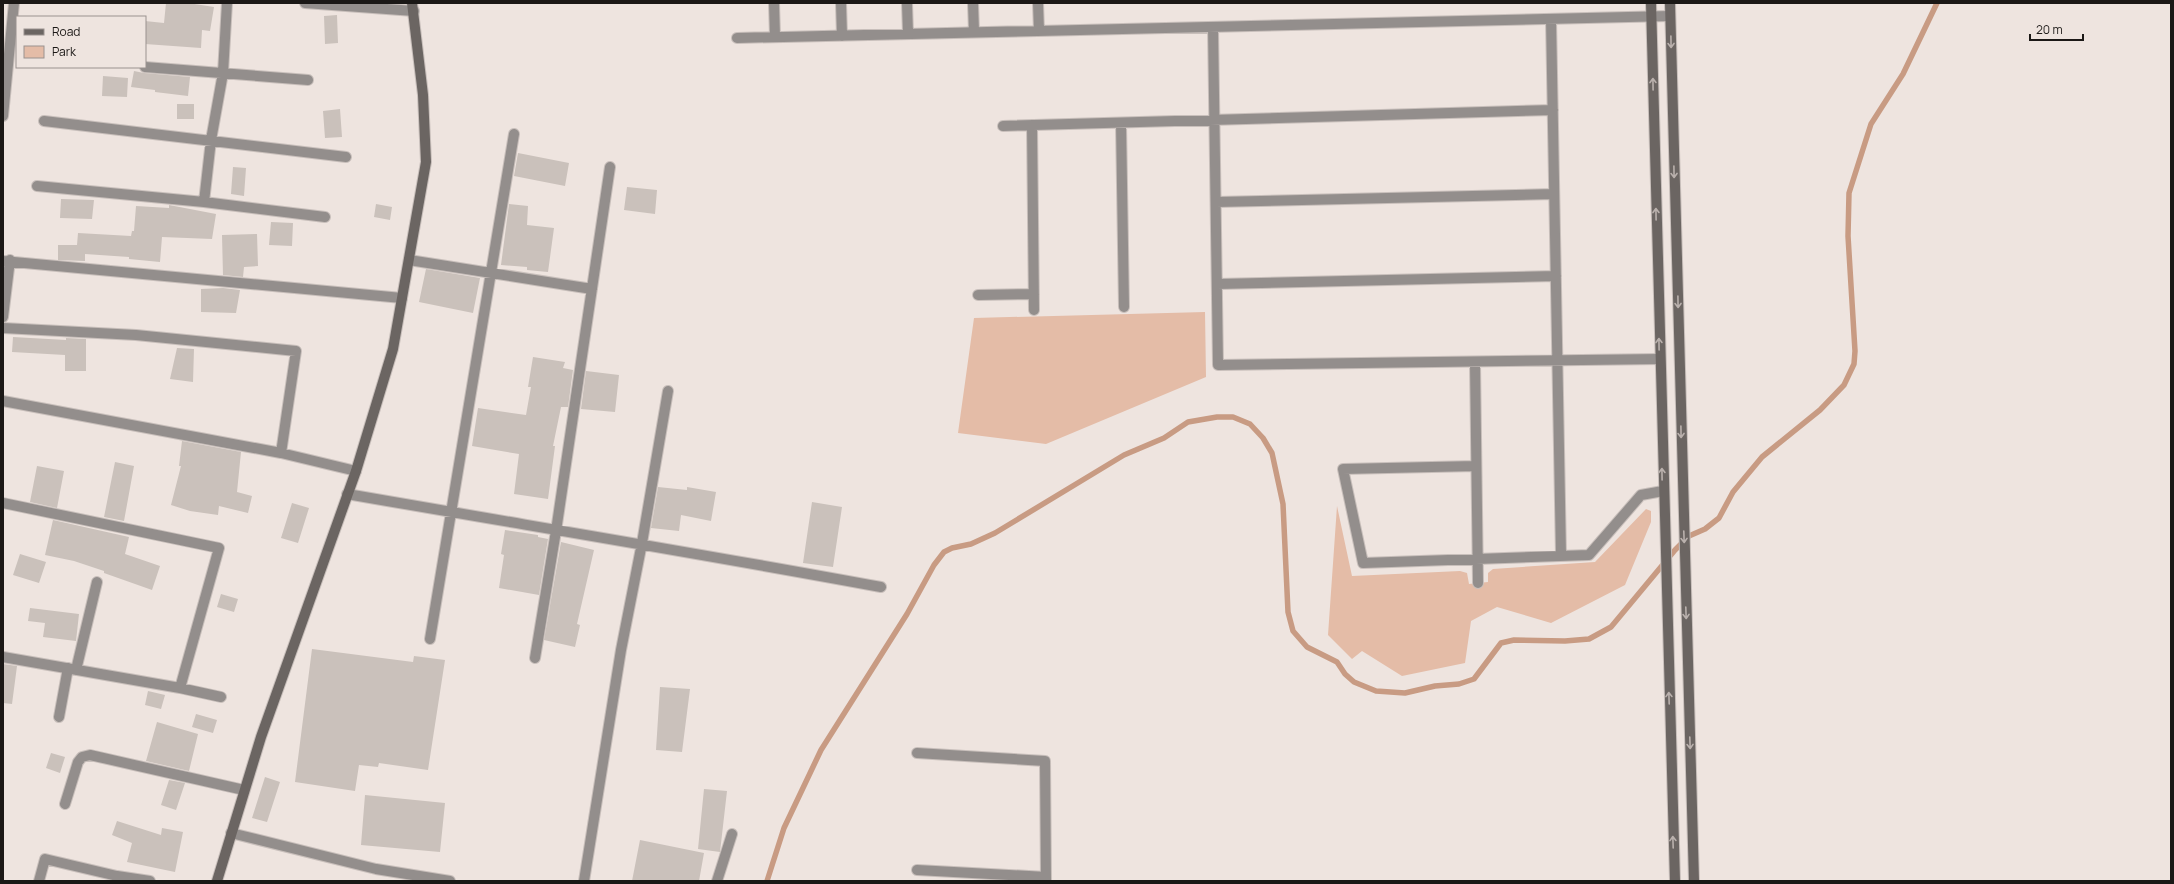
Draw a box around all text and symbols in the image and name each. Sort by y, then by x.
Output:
legend [16,16,146,68]
scale bar [2030,16,2083,42]
text: 20 m [2036,21,2063,38]
text: Road [52,23,80,40]
one-way arrow [1667,35,1675,48]
text: Park [52,43,77,60]
one-way arrow [1649,78,1657,91]
one-way arrow [1671,165,1678,178]
one-way arrow [1652,208,1660,221]
one-way arrow [1674,295,1681,308]
one-way arrow [1655,338,1663,351]
one-way arrow [1677,425,1685,438]
one-way arrow [1659,468,1666,481]
one-way arrow [1680,530,1687,543]
one-way arrow [1682,606,1690,619]
one-way arrow [1665,692,1673,705]
one-way arrow [1686,736,1694,749]
one-way arrow [1670,836,1677,849]

